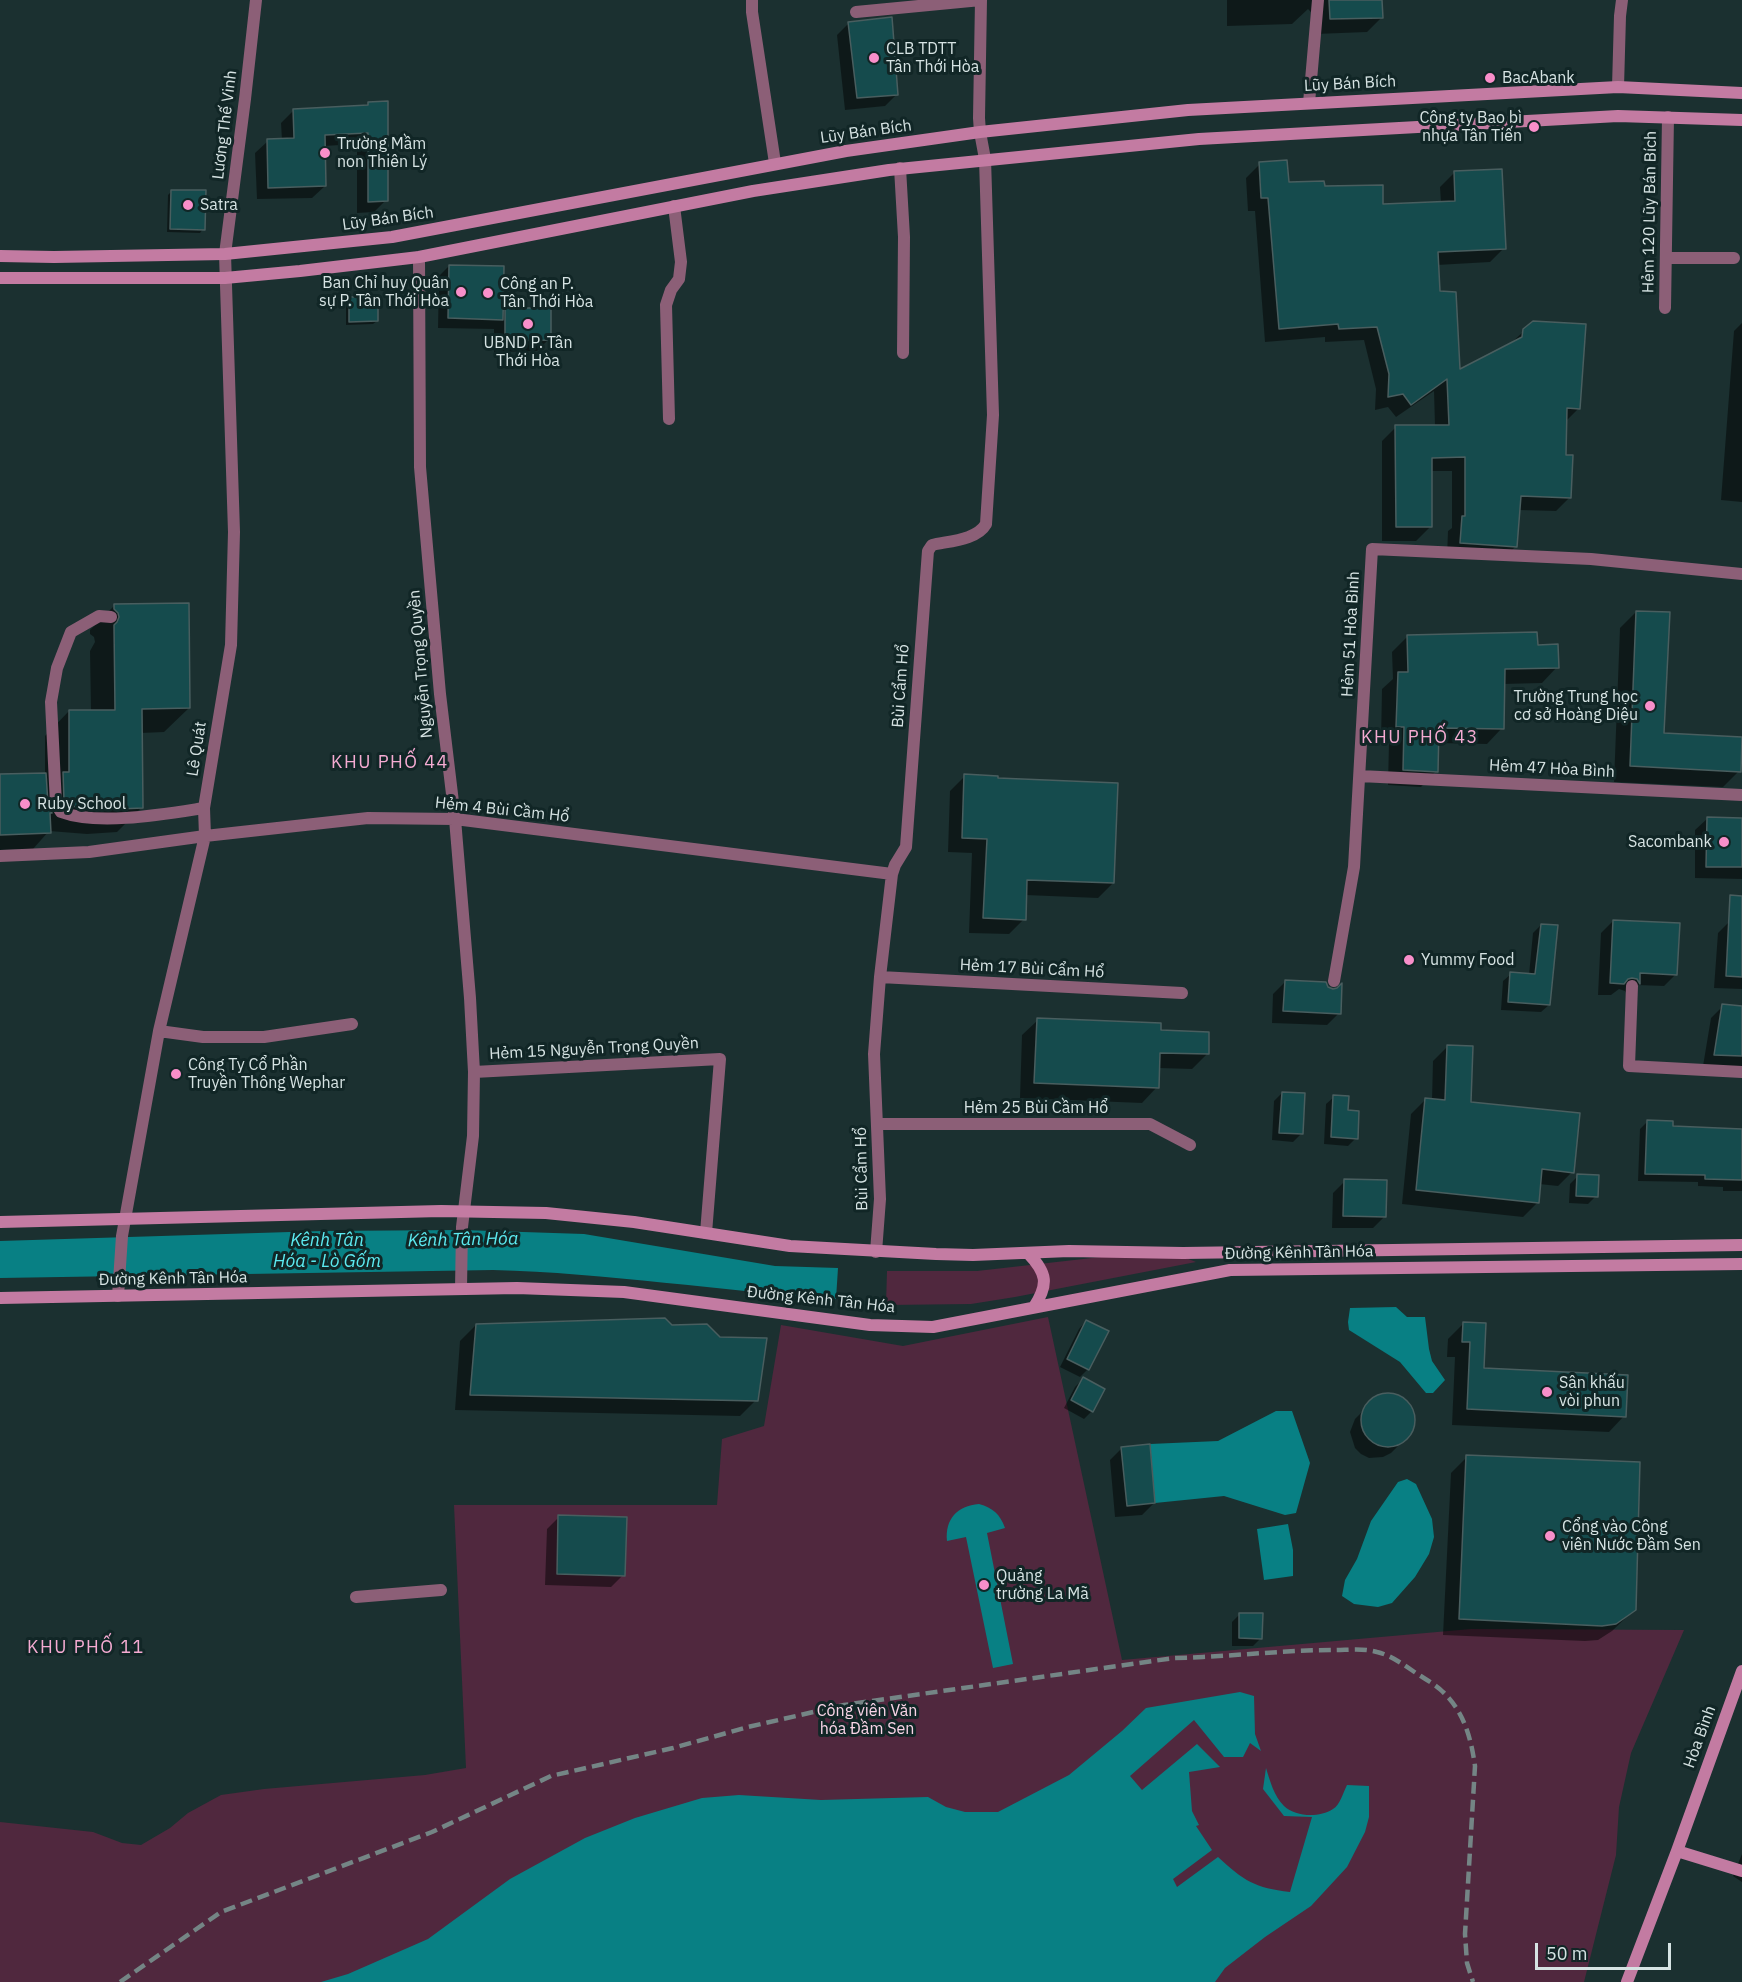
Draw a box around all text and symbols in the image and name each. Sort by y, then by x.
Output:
place label: CLB TDTT Tân Thới Hòa [886,39,979,77]
marker: CLB TDTT Tân Thới Hòa [867,51,881,65]
place label: BacAbank [1502,68,1575,88]
street label: Lương Thế Vinh [209,69,241,181]
marker: BacAbank [1483,71,1497,85]
street label: Lũy Bán Bích [1303,72,1397,96]
place label: Công ty Bao bì nhựa Tân Tiến [1419,108,1522,146]
street label: Lũy Bán Bích [819,116,913,148]
marker: Công ty Bao bì nhựa Tân Tiến [1527,120,1541,134]
street label: Hẻm 120 Lũy Bán Bích [1639,131,1661,293]
place label: Trường Mầm non Thiên Lý [337,134,427,172]
marker: Trường Mầm non Thiên Lý [318,146,332,160]
place label: Satra [200,195,238,215]
marker: Satra [181,198,195,212]
street label: Lũy Bán Bích [341,203,435,235]
place label: Ban Chỉ huy Quân sự P. Tân Thới Hòa [319,273,449,311]
place label: Công an P. Tân Thới Hòa [500,274,593,312]
marker: Ban Chỉ huy Quân sự P. Tân Thới Hòa [454,285,468,299]
marker: Công an P. Tân Thới Hòa [481,286,495,300]
marker: UBND P. Tân Thới Hòa [521,317,535,331]
place label: UBND P. Tân Thới Hòa [483,333,573,371]
street label: Hẻm 51 Hòa Bình [1338,571,1364,697]
street label: Nguyễn Trọng Quyền [405,589,437,739]
street label: Bùi Cẩm Hổ [889,644,913,728]
place label: Trường Trung học cơ sở Hoàng Diệu [1514,687,1638,725]
marker: Trường Trung học cơ sở Hoàng Diệu [1643,699,1657,713]
street label: Lê Quát [183,720,211,778]
district label: KHU PHỐ 43 [1361,727,1479,749]
district label: KHU PHỐ 44 [331,752,449,774]
street label: Hẻm 47 Hòa Bình [1489,756,1615,782]
street label: Hẻm 4 Bùi Cầm Hổ [434,793,570,827]
place label: Ruby School [37,794,126,814]
marker: Ruby School [18,797,32,811]
place label: Sacombank [1628,832,1712,852]
marker: Sacombank [1717,835,1731,849]
place label: Yummy Food [1421,950,1514,970]
marker: Yummy Food [1402,953,1416,967]
street label: Hẻm 17 Bùi Cẩm Hổ [959,956,1105,982]
street label: Hẻm 15 Nguyễn Trọng Quyền [489,1034,699,1064]
place label: Công Ty Cổ Phần Truyền Thông Wephar [188,1055,345,1093]
marker: Công Ty Cổ Phần Truyền Thông Wephar [169,1067,183,1081]
street label: Hẻm 25 Bùi Cầm Hổ [964,1098,1108,1118]
street label: Bùi Cẩm Hổ [852,1127,872,1211]
water label: Kênh Tân Hóa [408,1228,518,1252]
water label: Kênh Tân Hóa - Lò Gốm [273,1230,381,1272]
street label: Đường Kênh Tân Hóa [1224,1242,1374,1264]
street label: Đường Kênh Tân Hóa [98,1268,248,1290]
street label: Đường Kênh Tân Hóa [746,1283,896,1317]
place label: Sân khấu vòi phun [1559,1373,1625,1411]
marker: Sân khấu vòi phun [1540,1385,1554,1399]
place label: Cổng vào Công viên Nước Đầm Sen [1562,1517,1701,1555]
marker: Cổng vào Công viên Nước Đầm Sen [1543,1529,1557,1543]
place label: Quảng trường La Mã [996,1566,1089,1604]
marker: Quảng trường La Mã [977,1578,991,1592]
district label: KHU PHỐ 11 [27,1637,145,1659]
park label: Công viên Văn hóa Đầm Sen [817,1701,917,1739]
street label: Hòa Bình [1680,1703,1720,1771]
scale bar [1538,1931,1674,1969]
text: 50 m [1546,1942,1588,1965]

